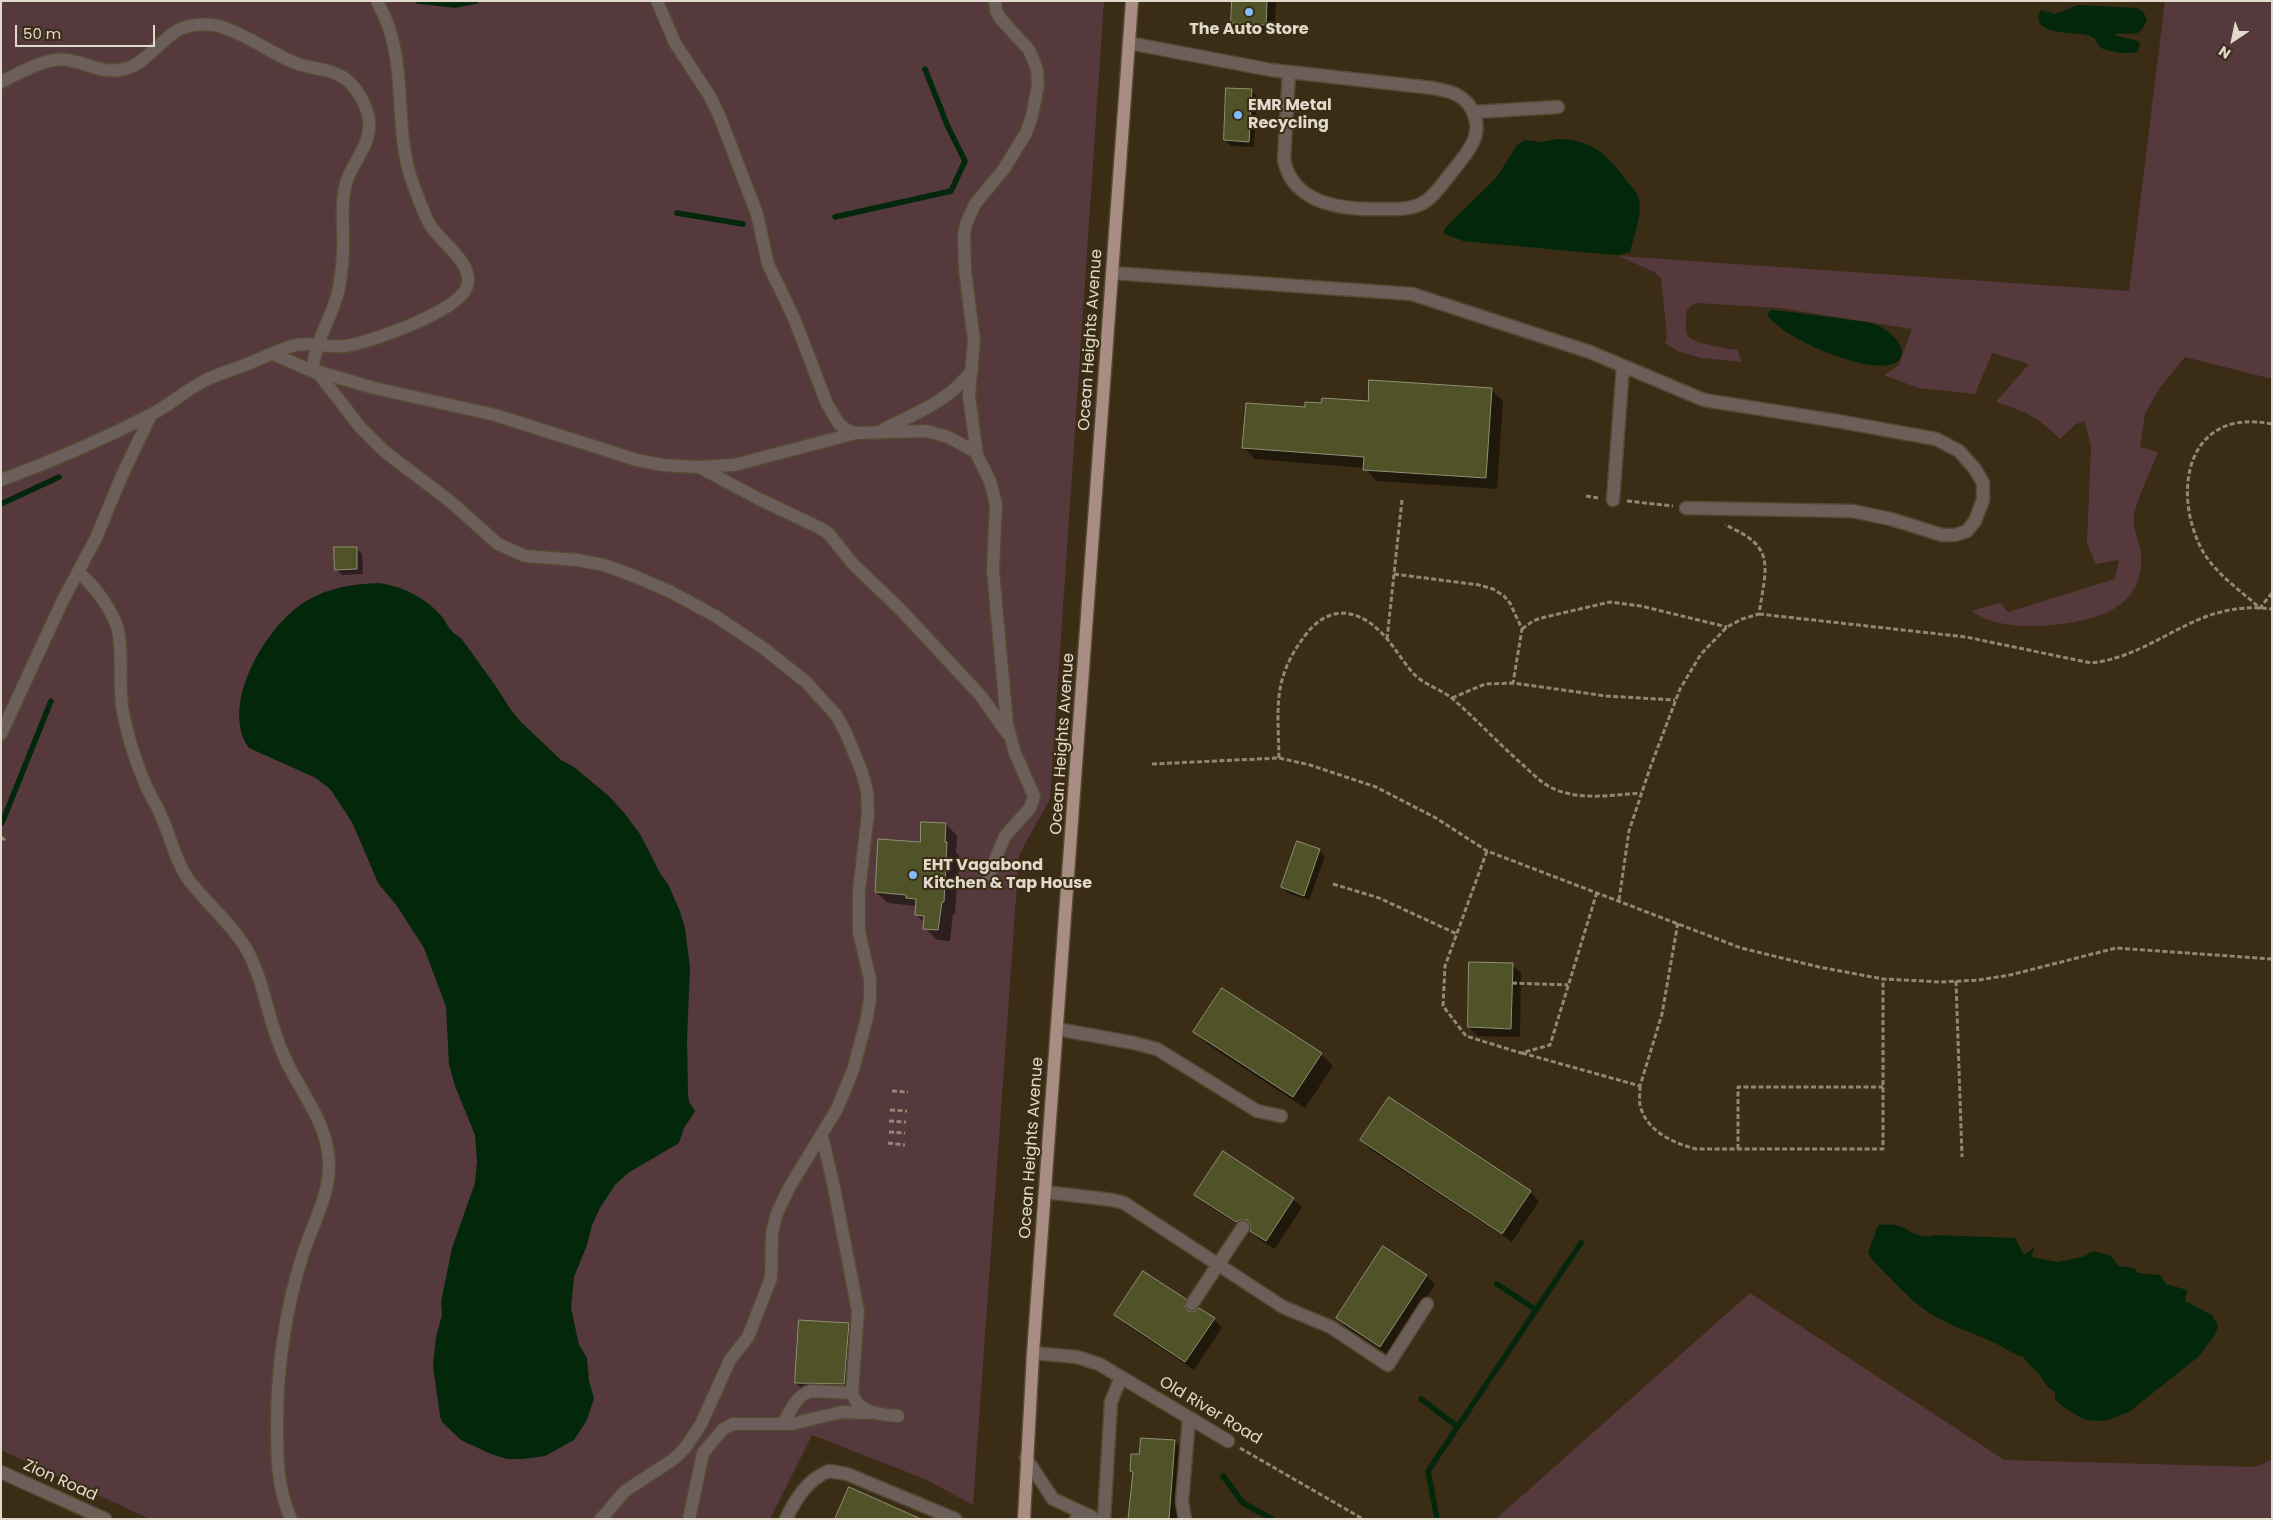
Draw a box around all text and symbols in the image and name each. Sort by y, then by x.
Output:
marker: The Auto Store [1243,6,1255,18]
scale bar [18,15,158,47]
north arrow [2208,15,2258,65]
place label: The Auto Store [1189,20,1309,40]
text: 50 m [23,23,61,44]
text: N [2215,41,2235,64]
place label: EMR Metal Recycling [1248,96,1332,134]
marker: EMR Metal Recycling [1232,109,1244,121]
street label: Ocean Heights Avenue [1075,249,1107,431]
street label: Ocean Heights Avenue [1047,653,1079,835]
place label: EHT Vagabond Kitchen & Tap House [923,856,1092,894]
marker: EHT Vagabond Kitchen & Tap House [907,869,919,881]
street label: Ocean Heights Avenue [1016,1057,1048,1239]
street label: Old River Road [1155,1373,1265,1449]
street label: Zion Road [20,1456,100,1506]

